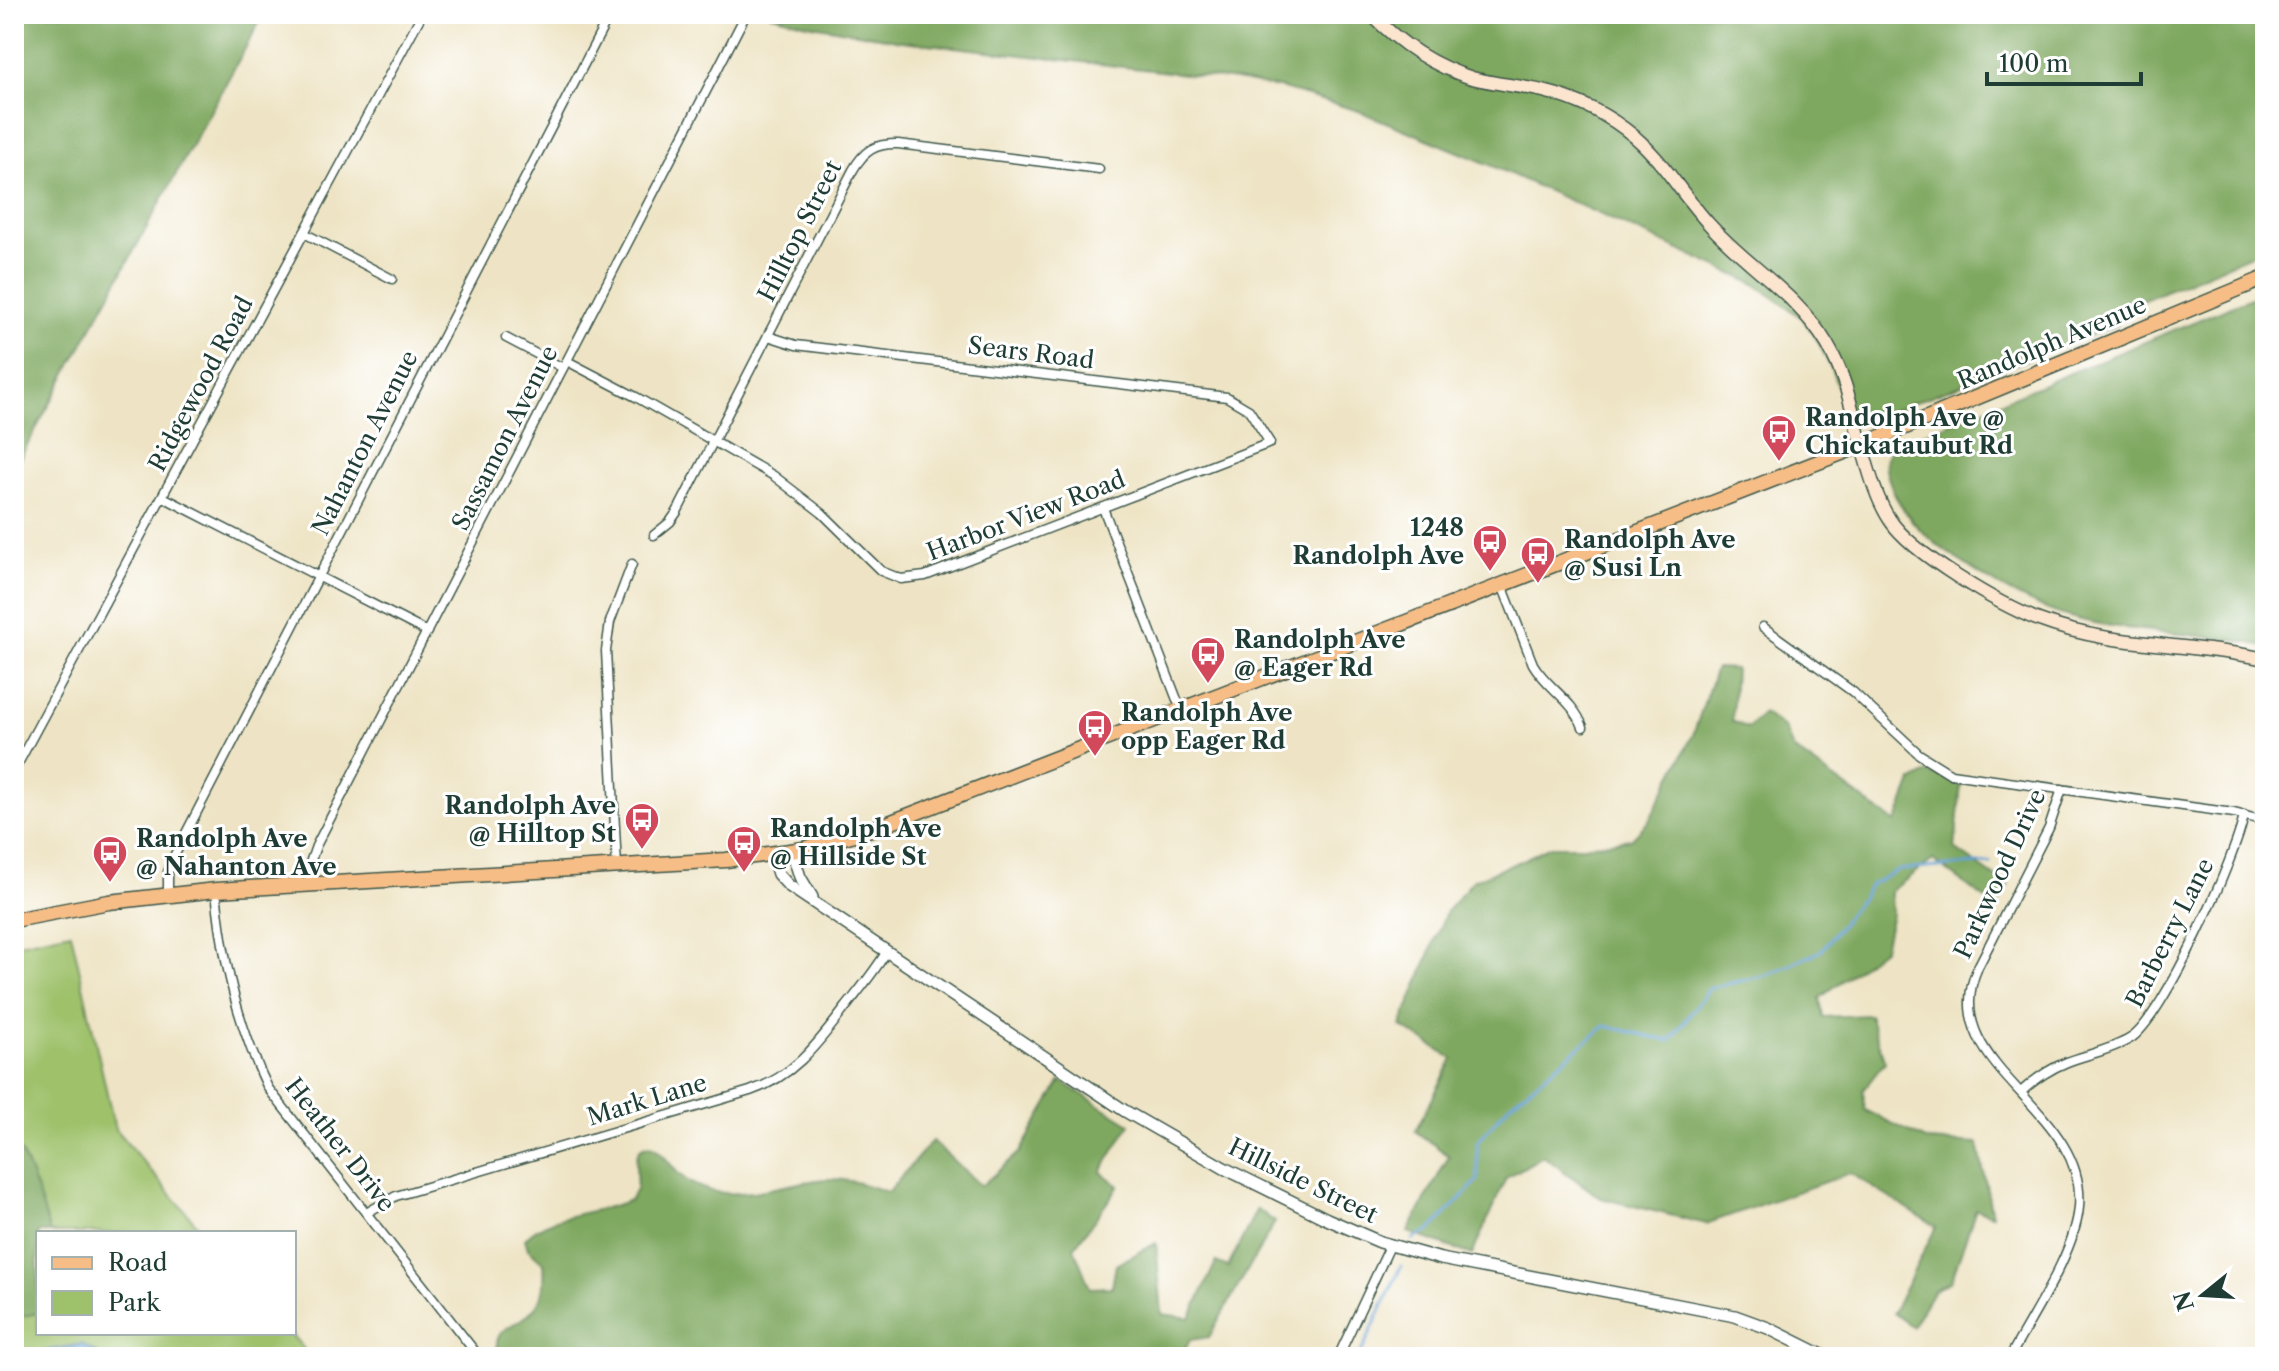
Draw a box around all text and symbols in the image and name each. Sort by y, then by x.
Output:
scale bar [1987,36,2141,86]
text: 100 m [1999,49,2068,78]
street label: Hilltop Street [752,155,848,306]
street label: Randolph Avenue [1953,290,2151,395]
street label: Ridgewood Road [142,291,259,476]
street label: Sears Road [966,330,1096,375]
street label: Sassamon Avenue [445,341,564,535]
street label: Nahanton Avenue [305,346,424,540]
place label: Randolph Ave @ Chickataubut Rd [1805,403,2013,460]
bus stop icon: Randolph Ave @ Chickataubut Rd [1760,413,1798,463]
street label: Harbor View Road [923,464,1129,567]
place label: 1248 Randolph Ave [1292,513,1464,570]
bus stop icon: 1248 Randolph Ave [1471,523,1509,573]
place label: Randolph Ave @ Susi Ln [1564,525,1736,582]
bus stop icon: Randolph Ave @ Susi Ln [1519,535,1557,585]
place label: Randolph Ave @ Eager Rd [1234,625,1406,682]
bus stop icon: Randolph Ave @ Eager Rd [1189,635,1227,685]
place label: Randolph Ave opp Eager Rd [1121,698,1293,755]
bus stop icon: Randolph Ave opp Eager Rd [1076,708,1114,758]
street label: Parkwood Drive [1948,784,2051,963]
place label: Randolph Ave @ Hilltop St [444,791,616,848]
bus stop icon: Randolph Ave @ Hilltop St [623,801,661,851]
place label: Randolph Ave @ Hillside St [770,814,942,871]
place label: Randolph Ave @ Nahanton Ave [136,824,337,881]
bus stop icon: Randolph Ave @ Hillside St [725,824,763,874]
bus stop icon: Randolph Ave @ Nahanton Ave [91,834,129,884]
street label: Barberry Lane [2120,853,2220,1012]
street label: Mark Lane [584,1068,710,1131]
street label: Heather Drive [279,1072,402,1217]
street label: Hillside Street [1224,1132,1383,1229]
legend [36,1231,296,1335]
text: Road [108,1248,168,1277]
north arrow [2163,1255,2243,1335]
text: Park [108,1288,161,1317]
text: N [2169,1288,2200,1314]

